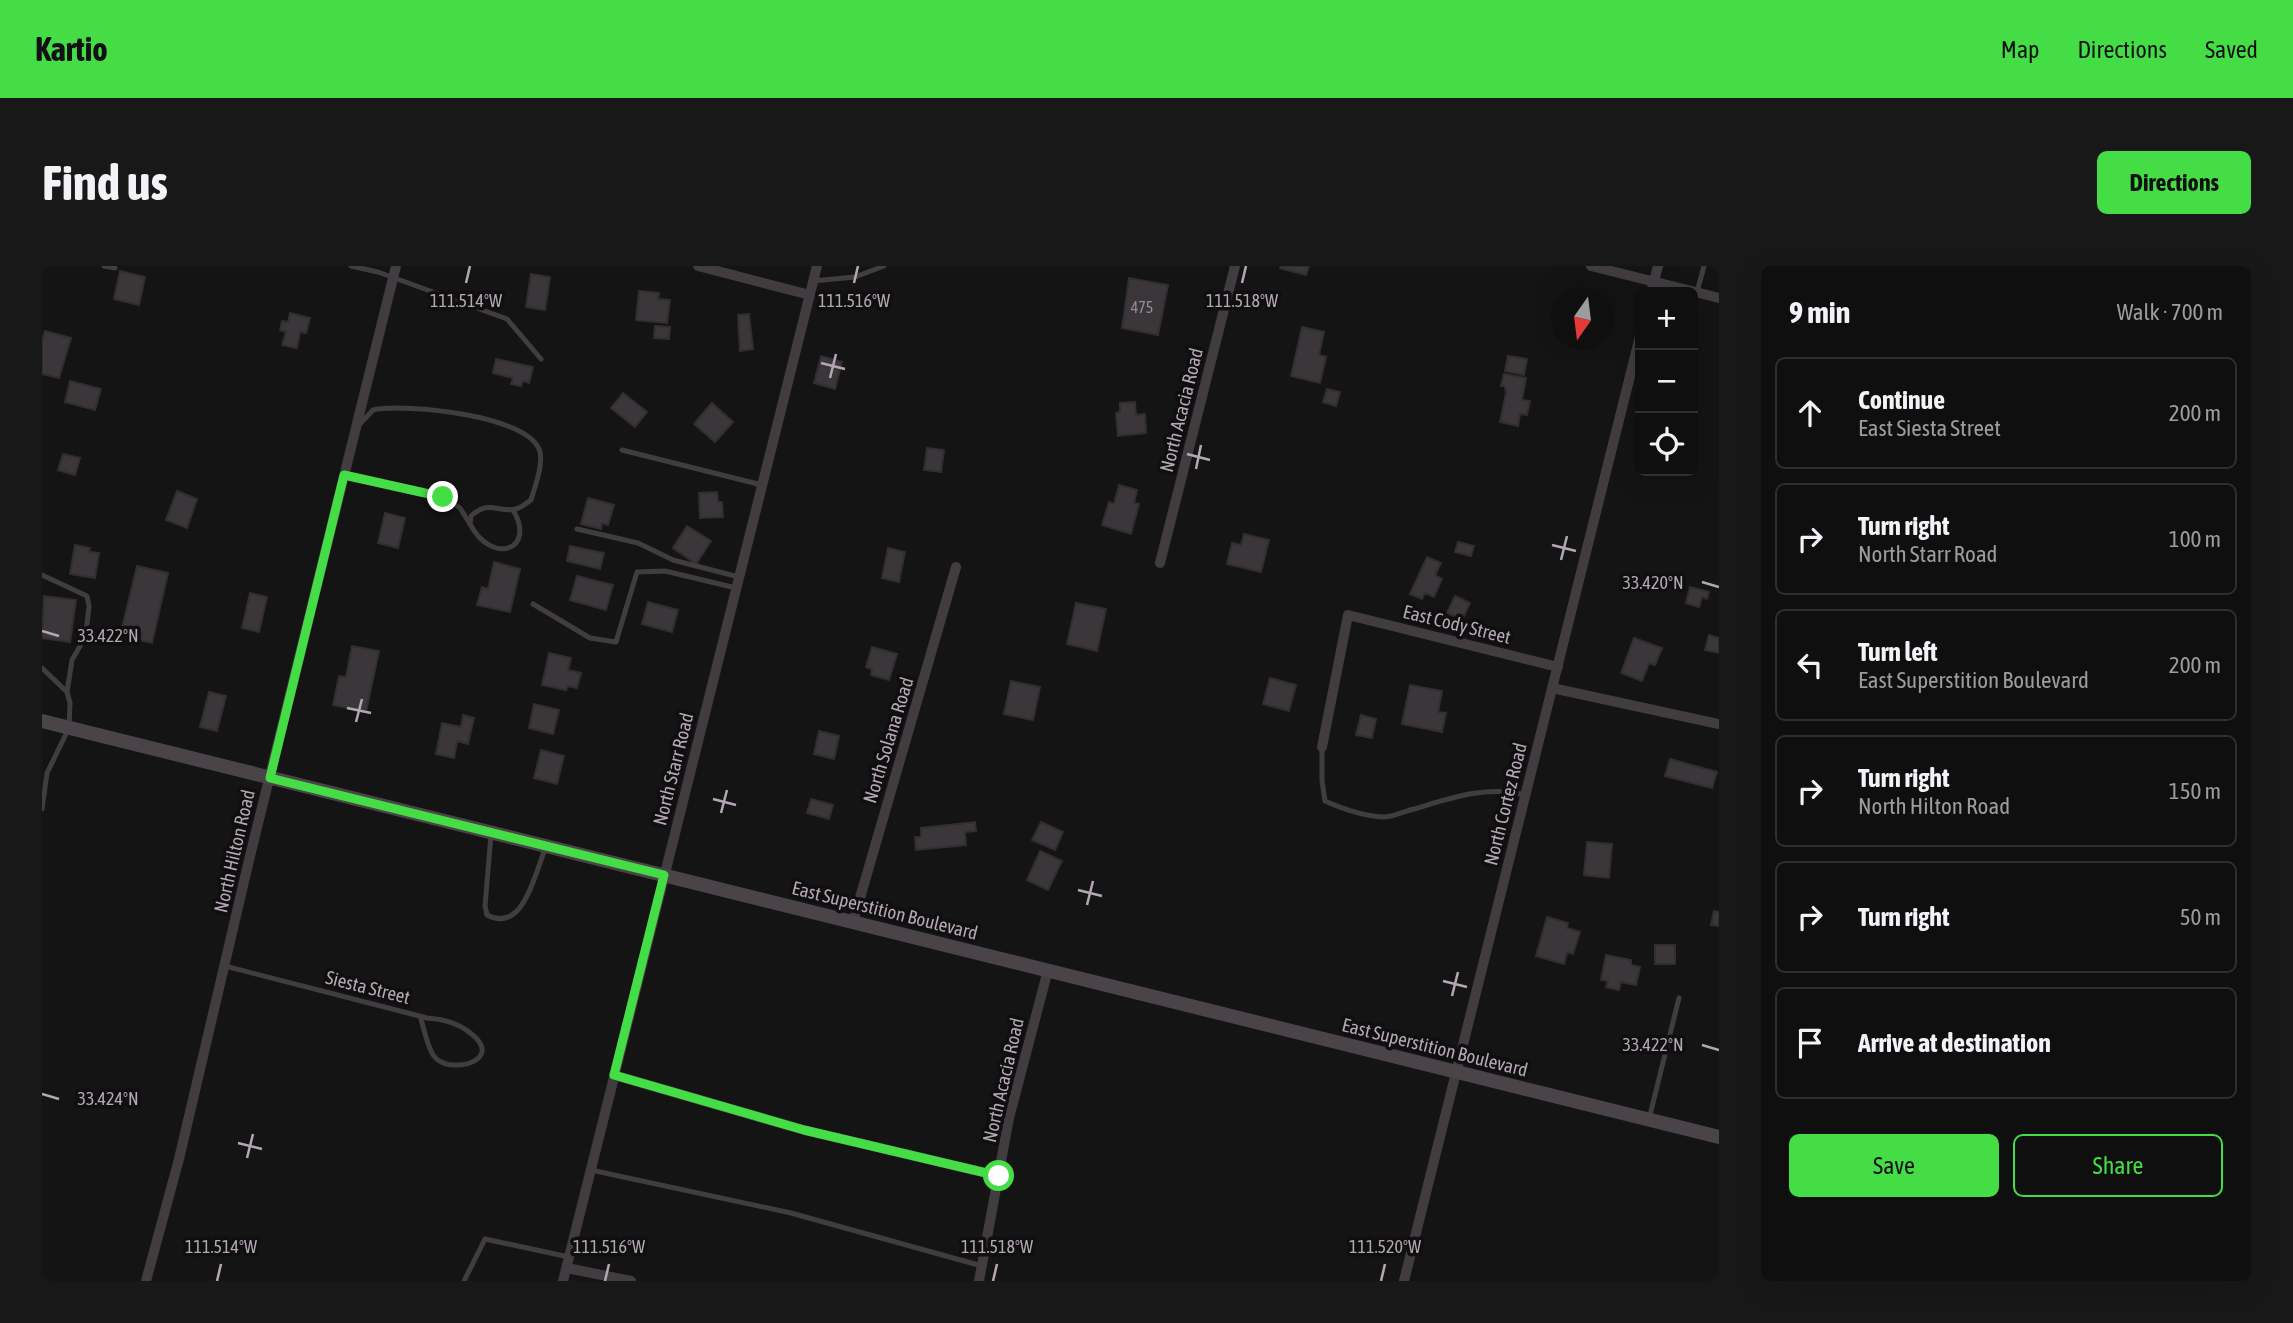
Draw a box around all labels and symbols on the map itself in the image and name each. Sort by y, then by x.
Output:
north arrow [1551,287,1614,350]
text: 111.514°W [430,290,502,311]
text: 111.516°W [818,290,890,311]
text: 111.518°W [1206,290,1278,311]
house number: 475 [1131,298,1153,316]
street label: North Acacia Road [1155,346,1207,474]
route end [427,481,458,512]
text: 33.420°N [1622,572,1684,593]
street label: East Cody Street [1401,600,1513,648]
text: 33.422°N [77,625,139,646]
street label: North Solana Road [858,674,918,806]
street label: North Starr Road [648,710,698,828]
street label: North Cortez Road [1479,741,1531,867]
street label: North Hilton Road [209,787,259,915]
street label: East Superstition Boulevard [790,876,980,944]
street label: Siesta Street [323,966,413,1008]
street label: East Superstition Boulevard [1340,1013,1530,1081]
street label: North Acacia Road [978,1016,1028,1144]
text: 33.422°N [1622,1034,1684,1055]
text: 33.424°N [77,1088,139,1109]
route start [983,1160,1014,1191]
text: 111.514°W [185,1236,257,1257]
text: 111.516°W [573,1236,645,1257]
text: 111.518°W [961,1236,1033,1257]
text: 111.520°W [1349,1236,1421,1257]

